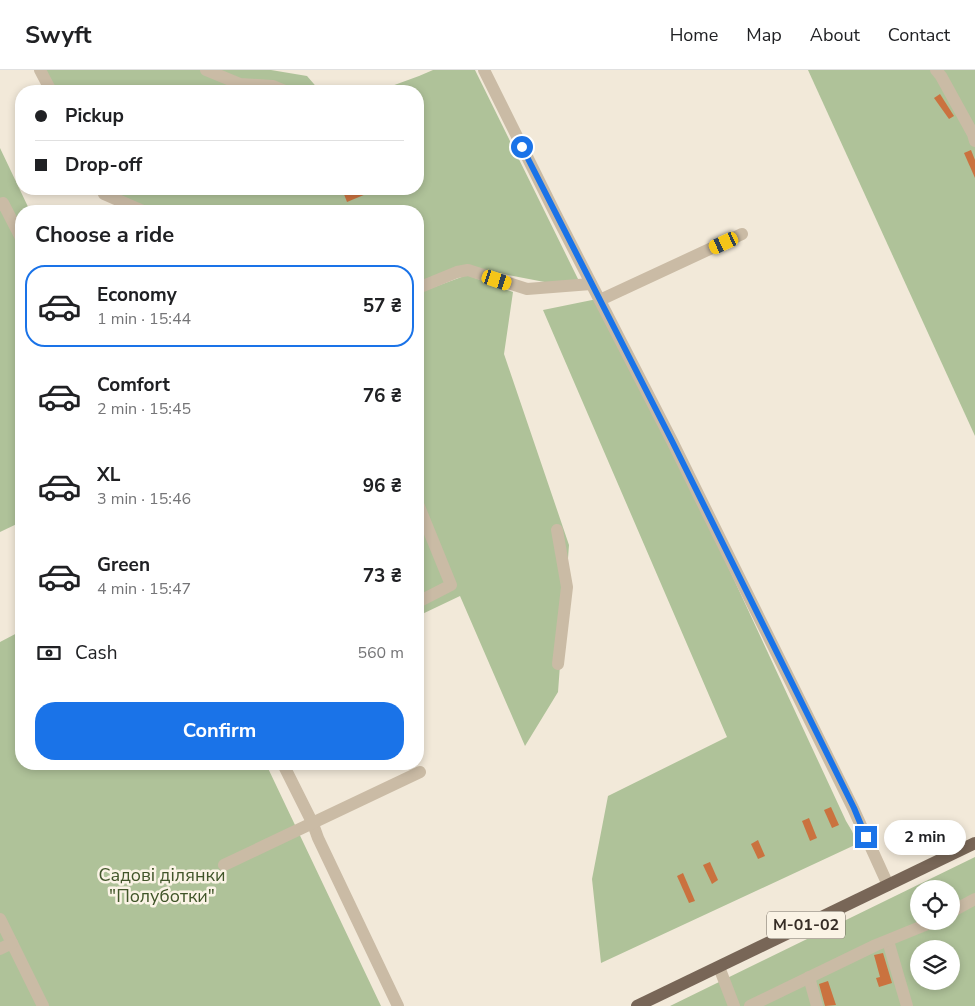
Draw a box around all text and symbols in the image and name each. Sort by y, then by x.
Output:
text: Swyft [25,19,91,51]
text: Home [670,23,718,47]
text: Map [746,23,782,47]
text: About [810,23,860,47]
text: Contact [888,23,950,47]
text: Pickup [65,103,124,129]
route start [511,136,533,158]
text: Drop-off [65,152,142,178]
text: Choose a ride [35,220,174,250]
car [707,230,740,256]
car [480,268,513,292]
text: Economy [97,282,177,308]
icon: car [37,284,82,329]
text: 57 ₴ [363,293,402,319]
text: 1 min · 15:44 [97,308,191,330]
text: Comfort [97,372,170,398]
icon: car [37,374,82,419]
text: 76 ₴ [363,383,402,409]
text: 2 min · 15:45 [97,398,191,420]
text: XL [97,462,120,488]
icon: car [37,464,82,509]
text: 96 ₴ [363,473,402,499]
text: 3 min · 15:46 [97,488,191,510]
text: Green [97,552,150,578]
icon: car [37,554,82,599]
text: 73 ₴ [363,563,402,589]
text: 4 min · 15:47 [97,578,191,600]
icon: cash [35,639,63,667]
text: Cash [75,640,117,666]
text: 560 m [357,642,404,664]
button: Confirm [35,702,404,760]
callout: 2 min [884,820,966,854]
route end [855,826,877,848]
text: 2 min [904,826,946,848]
park label: Садові ділянки "Полуботки" [99,863,225,908]
map controls [910,880,960,990]
button: locate [910,880,960,930]
road number: М-01-02 [767,912,845,938]
button: layers [910,940,960,990]

